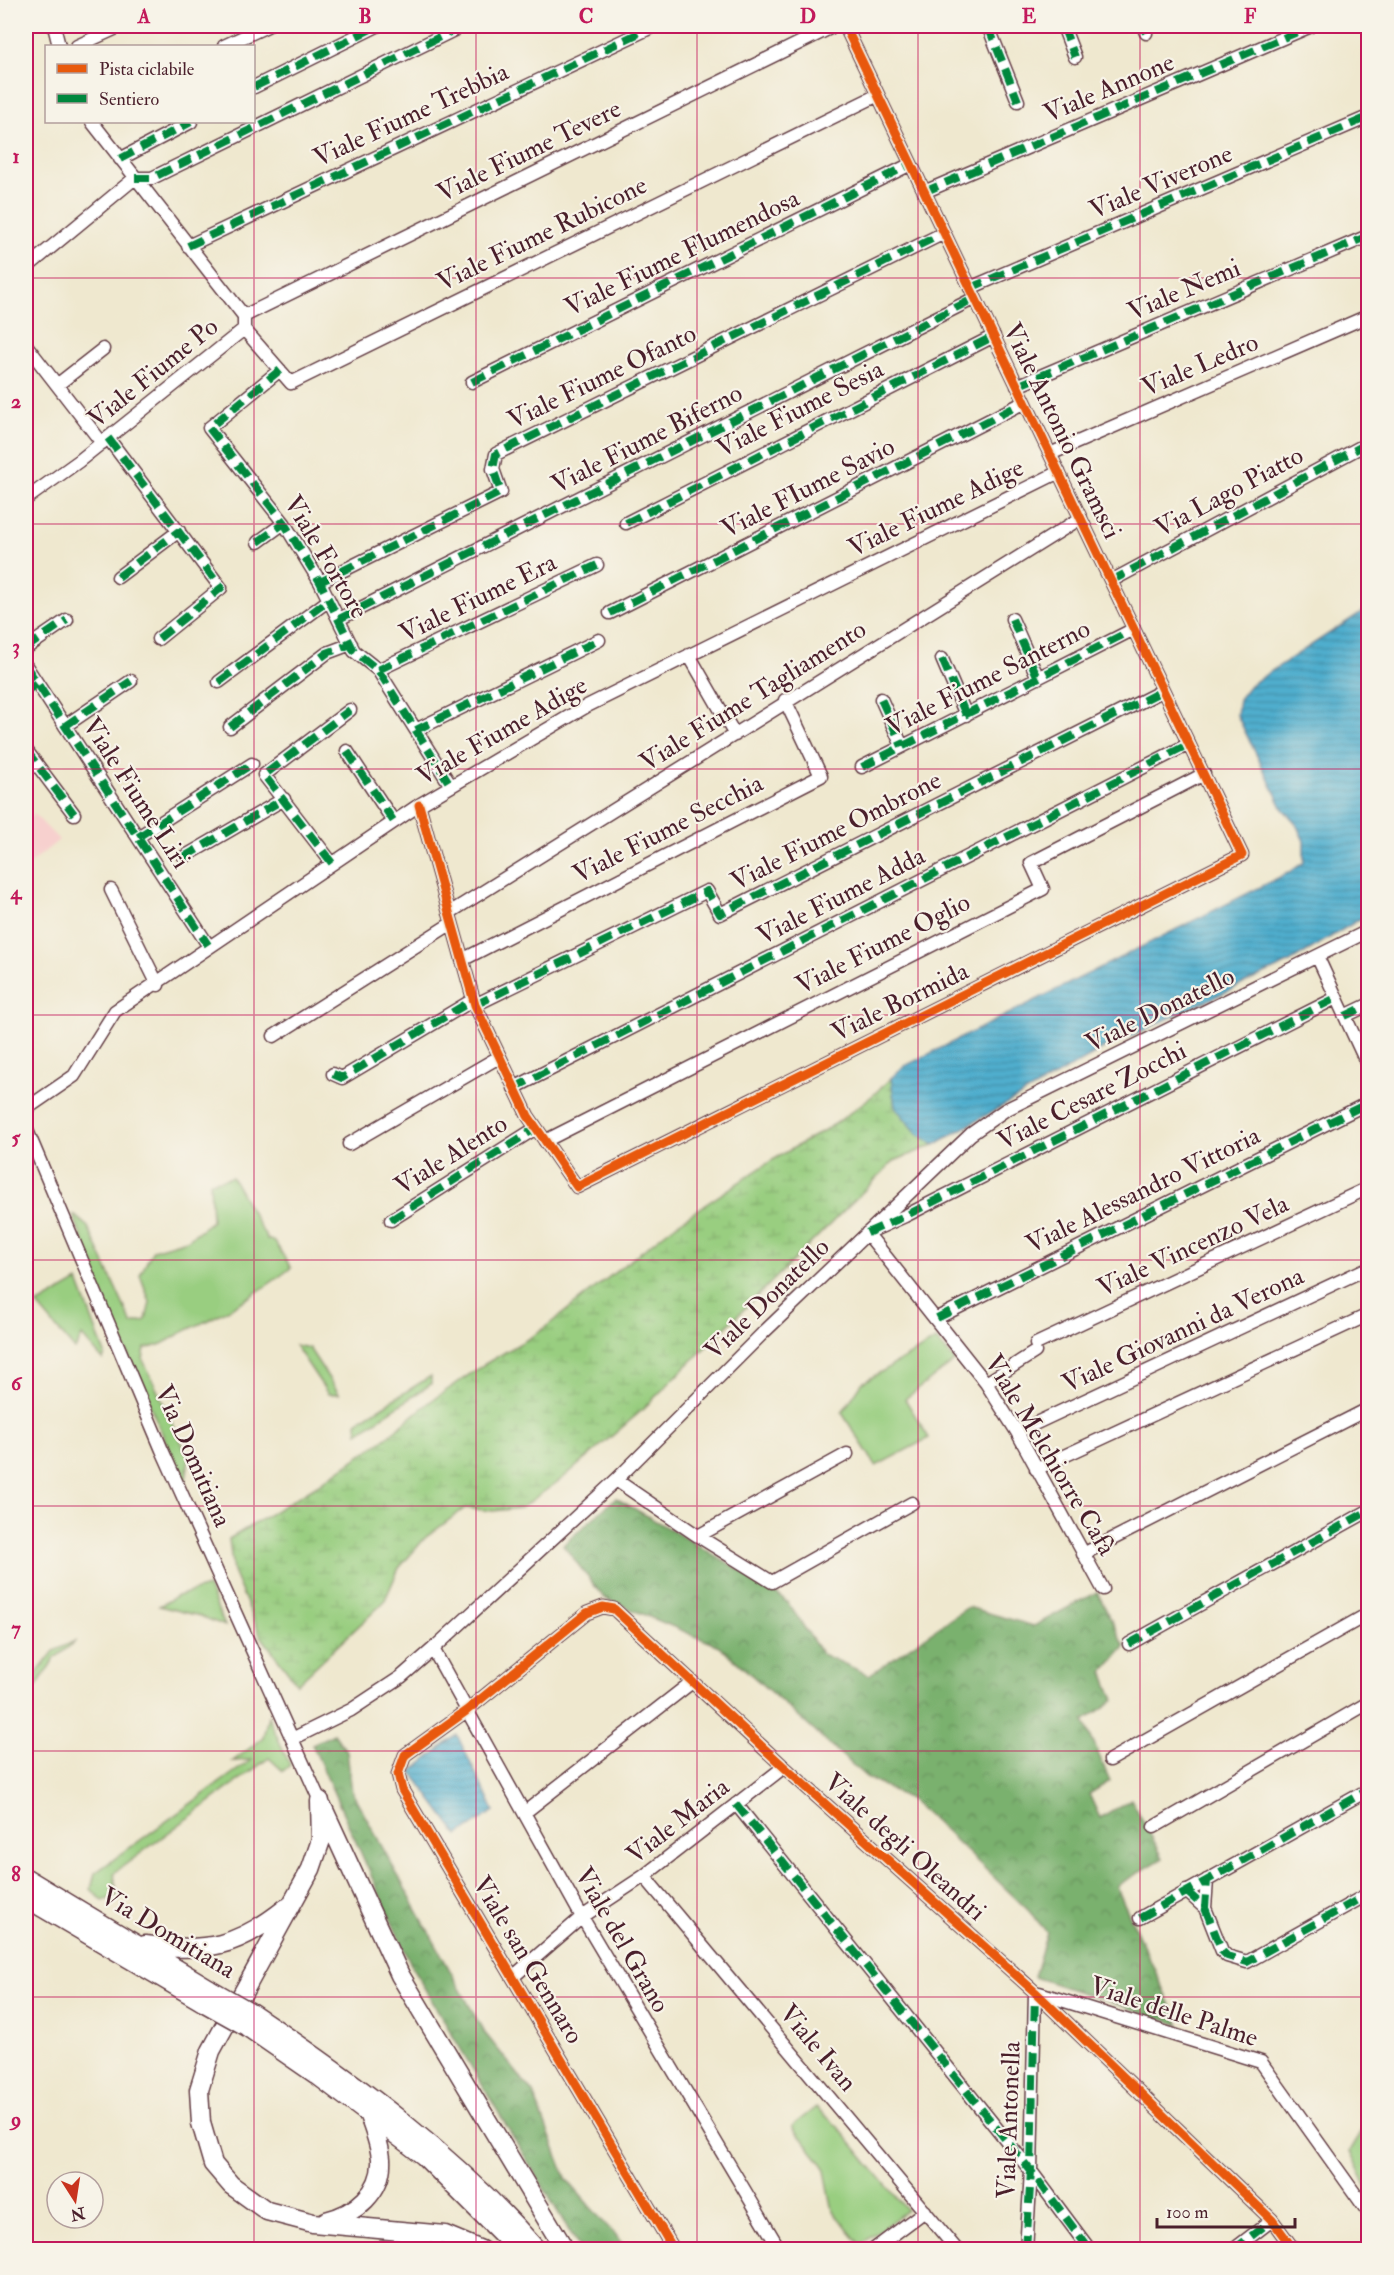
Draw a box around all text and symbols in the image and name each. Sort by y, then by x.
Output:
text: A [137,4,151,29]
text: B [358,4,372,29]
text: C [579,4,593,29]
text: D [800,4,816,29]
text: E [1022,4,1037,29]
text: F [1244,4,1257,29]
legend [45,45,255,123]
street label: Viale Annone [1039,46,1179,130]
street label: Viale Fiume Trebbia [308,56,514,174]
text: Pista ciclabile [99,58,195,81]
text: Sentiero [99,88,159,111]
street label: Viale Fiume Tevere [432,93,626,209]
street label: Viale Viverone [1085,137,1237,226]
text: 1 [12,144,20,169]
street label: Viale Fiume Rubicone [432,169,652,299]
street label: Viale Fiume Flumendosa [559,182,805,324]
street label: Viale Nemi [1123,252,1245,328]
street label: Viale Fiume Po [81,311,225,435]
street label: Viale Fiume Ofanto [502,317,702,437]
street label: Viale Antonio Gramsci [996,318,1128,544]
street label: Viale Ledro [1137,326,1263,404]
street label: Viale Fiume Sesia [711,353,889,465]
street label: Viale Fiume Biferno [546,377,748,501]
text: 2 [11,389,21,414]
street label: Viale FIume Savio [716,431,900,545]
street label: Via Lago Piatto [1149,439,1309,545]
street label: Viale Fiume Adige [843,452,1029,564]
street label: Viale Fortore [277,490,375,625]
street label: Viale Fiume Era [394,546,562,650]
street label: Viale Fiume Tagliamento [634,613,872,779]
street label: Viale Fiume Santerno [881,613,1095,743]
text: 3 [12,634,20,659]
street label: Viale Fiume Adige [411,669,593,793]
street label: Viale Fiume Liri [75,711,197,875]
street label: Viale Fiume Ombrone [725,764,947,898]
street label: Viale Fiume Secchia [568,767,769,891]
street label: Viale Fiume Adda [752,840,931,952]
text: 4 [10,880,23,905]
street label: Viale Fiume Oglio [790,886,976,1002]
street label: Viale Bormida [826,955,974,1049]
street label: Viale Donatello [1080,960,1240,1060]
street label: Viale Cesare Zocchi [992,1035,1192,1157]
street label: Viale Alento [389,1108,513,1202]
street label: Viale Alessandro Vittoria [1021,1119,1266,1261]
text: 5 [12,1125,22,1150]
street label: Viale Vincenzo Vela [1092,1188,1294,1304]
street label: Viale Donatello [698,1231,836,1367]
street label: Viale Giovanni da Verona [1057,1260,1309,1400]
street label: Viale Melchiorre Cafà [977,1349,1123,1562]
text: 6 [11,1371,23,1396]
street label: Via Domitiana [147,1380,239,1532]
text: 7 [11,1616,21,1641]
street label: Viale degli Oleandri [818,1766,992,1928]
street label: Viale Maria [620,1771,736,1871]
text: 8 [11,1862,21,1887]
street label: Viale del Grano [567,1862,677,2018]
street label: Viale san Gennaro [465,1870,591,2050]
street label: Via Domitiana [95,1880,242,1986]
street label: Viale delle Palme [1086,1970,1262,2054]
street label: Viale Ivan [772,1998,864,2098]
street label: Viale Antonella [990,2040,1028,2199]
text: 9 [9,2107,21,2132]
north arrow [45,2170,105,2230]
scale bar [1157,2191,1295,2229]
text: 100 m [1166,2201,1209,2224]
text: N [68,2202,88,2225]

